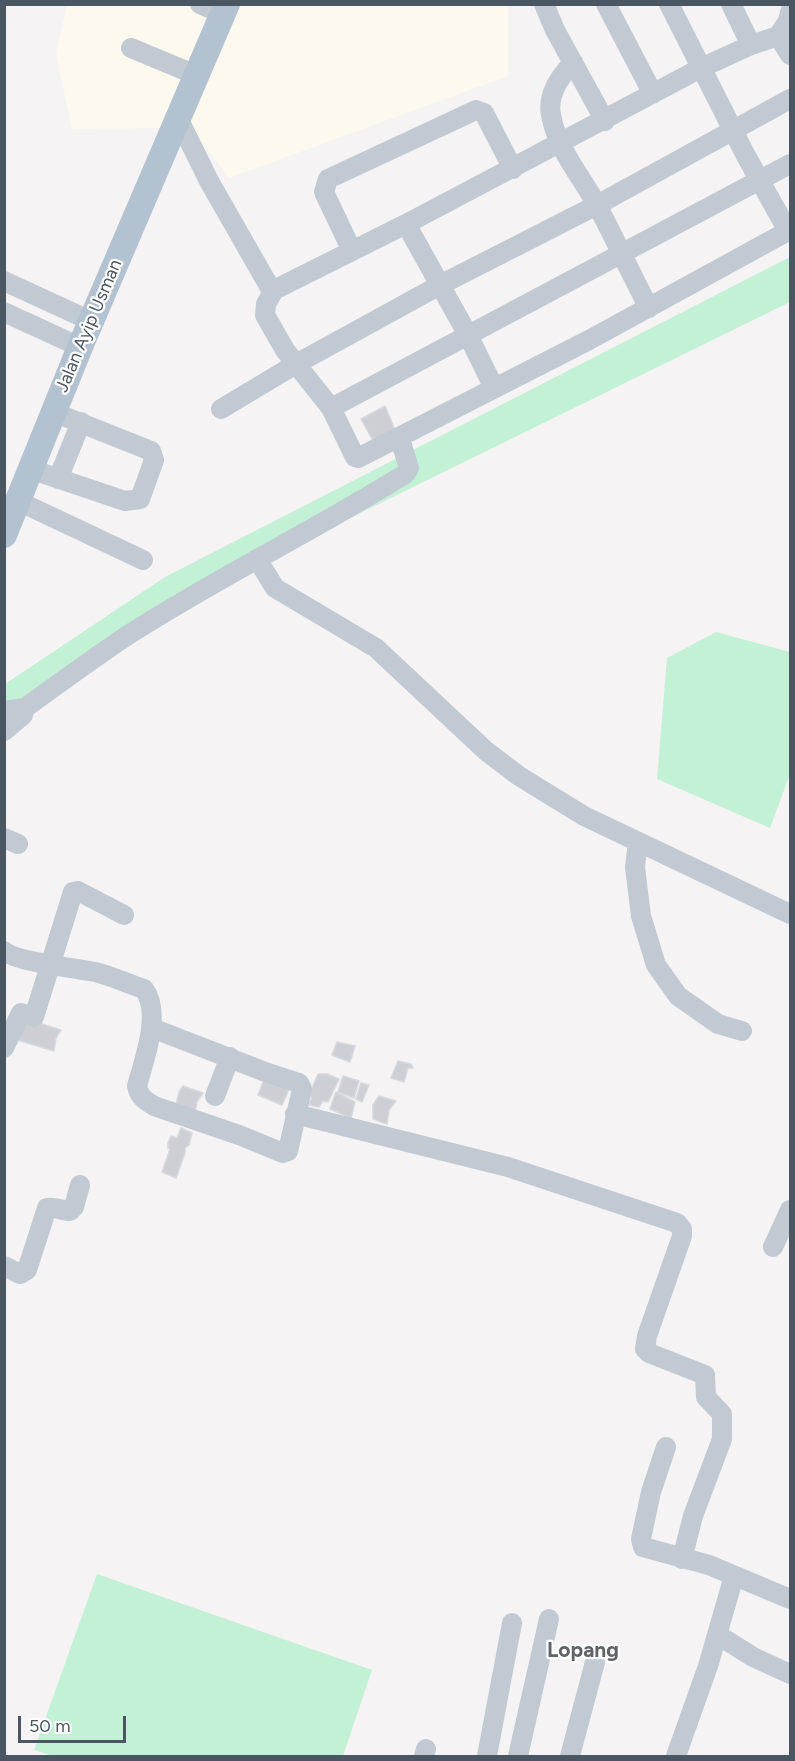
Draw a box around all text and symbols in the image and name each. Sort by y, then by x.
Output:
street label: Jalan Ayip Usman [51,256,127,396]
district label: Lopang [547,1638,619,1664]
scale bar [21,1704,129,1742]
text: 50 m [29,1715,71,1737]

